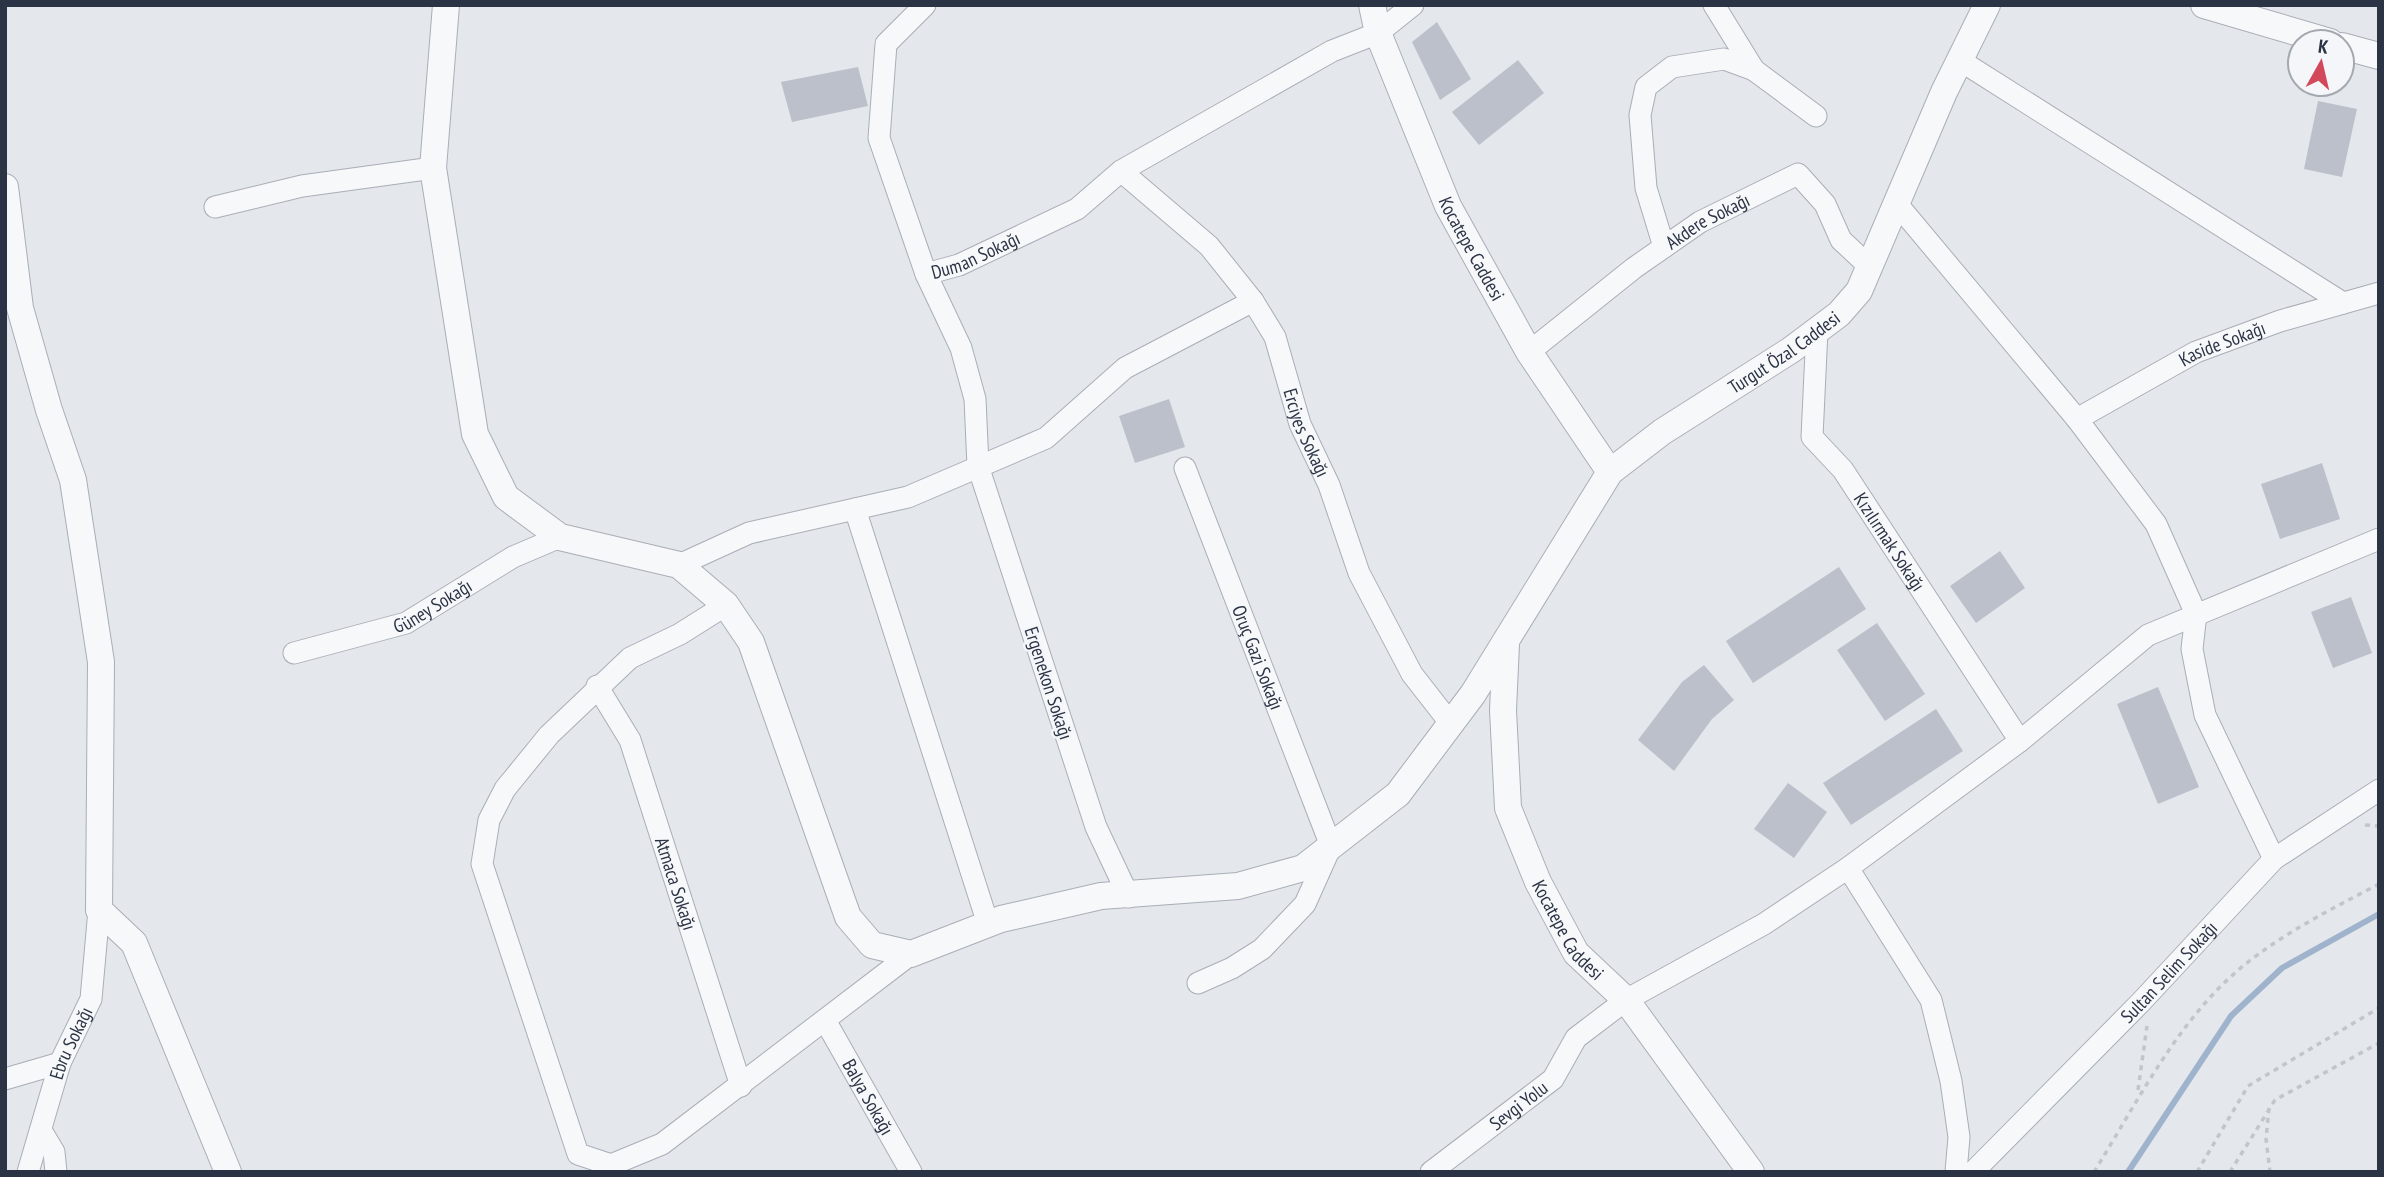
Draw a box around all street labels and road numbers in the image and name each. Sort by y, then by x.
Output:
street label: Akdere Sokağı [1661,188,1754,254]
street label: Kocatepe Caddesi [1434,193,1510,305]
street label: Duman Sokağı [928,226,1024,284]
street label: Turgut Özal Caddesi [1724,306,1845,399]
street label: Kaside Sokağı [2174,315,2269,371]
street label: Erciyes Sokağı [1278,386,1335,481]
street label: Kızılırmak Sokağı [1849,488,1931,595]
street label: Güney Sokağı [390,573,476,638]
street label: Oruç Gazi Sokağı [1227,602,1289,713]
street label: Ergenekon Sokağı [1020,624,1078,742]
street label: Atmaca Sokağı [650,834,702,933]
street label: Kocatepe Caddesi [1527,876,1609,985]
street label: Sultan Selim Sokağı [2115,916,2222,1028]
street label: Ebru Sokağı [44,1003,97,1082]
street label: Balya Sokağı [837,1055,899,1139]
street label: Sevgi Yolu [1485,1075,1552,1135]

